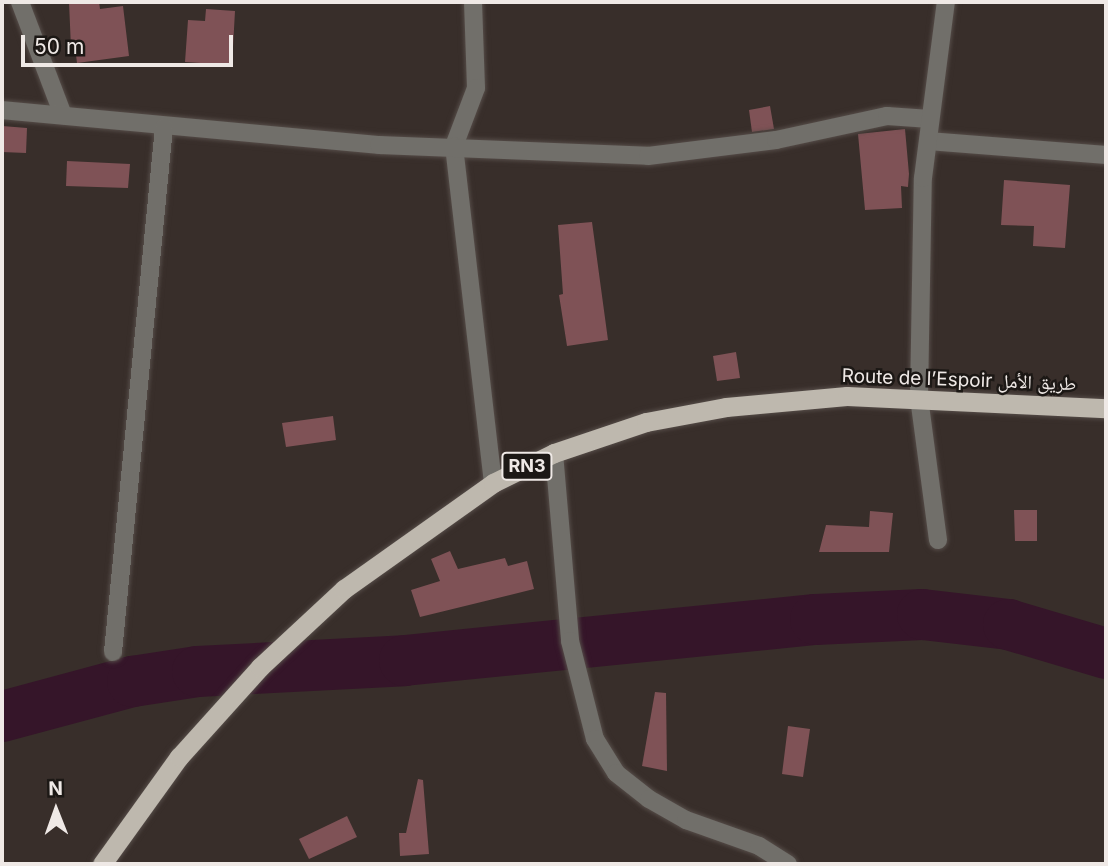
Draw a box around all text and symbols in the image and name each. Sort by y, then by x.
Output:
scale bar [24,21,236,65]
text: 50 m [34,34,84,59]
street label: Route de l’Espoir طريق الأمل [841,365,1077,395]
road number: RN3 [501,452,553,480]
north arrow [21,775,91,845]
text: N [48,777,63,800]

